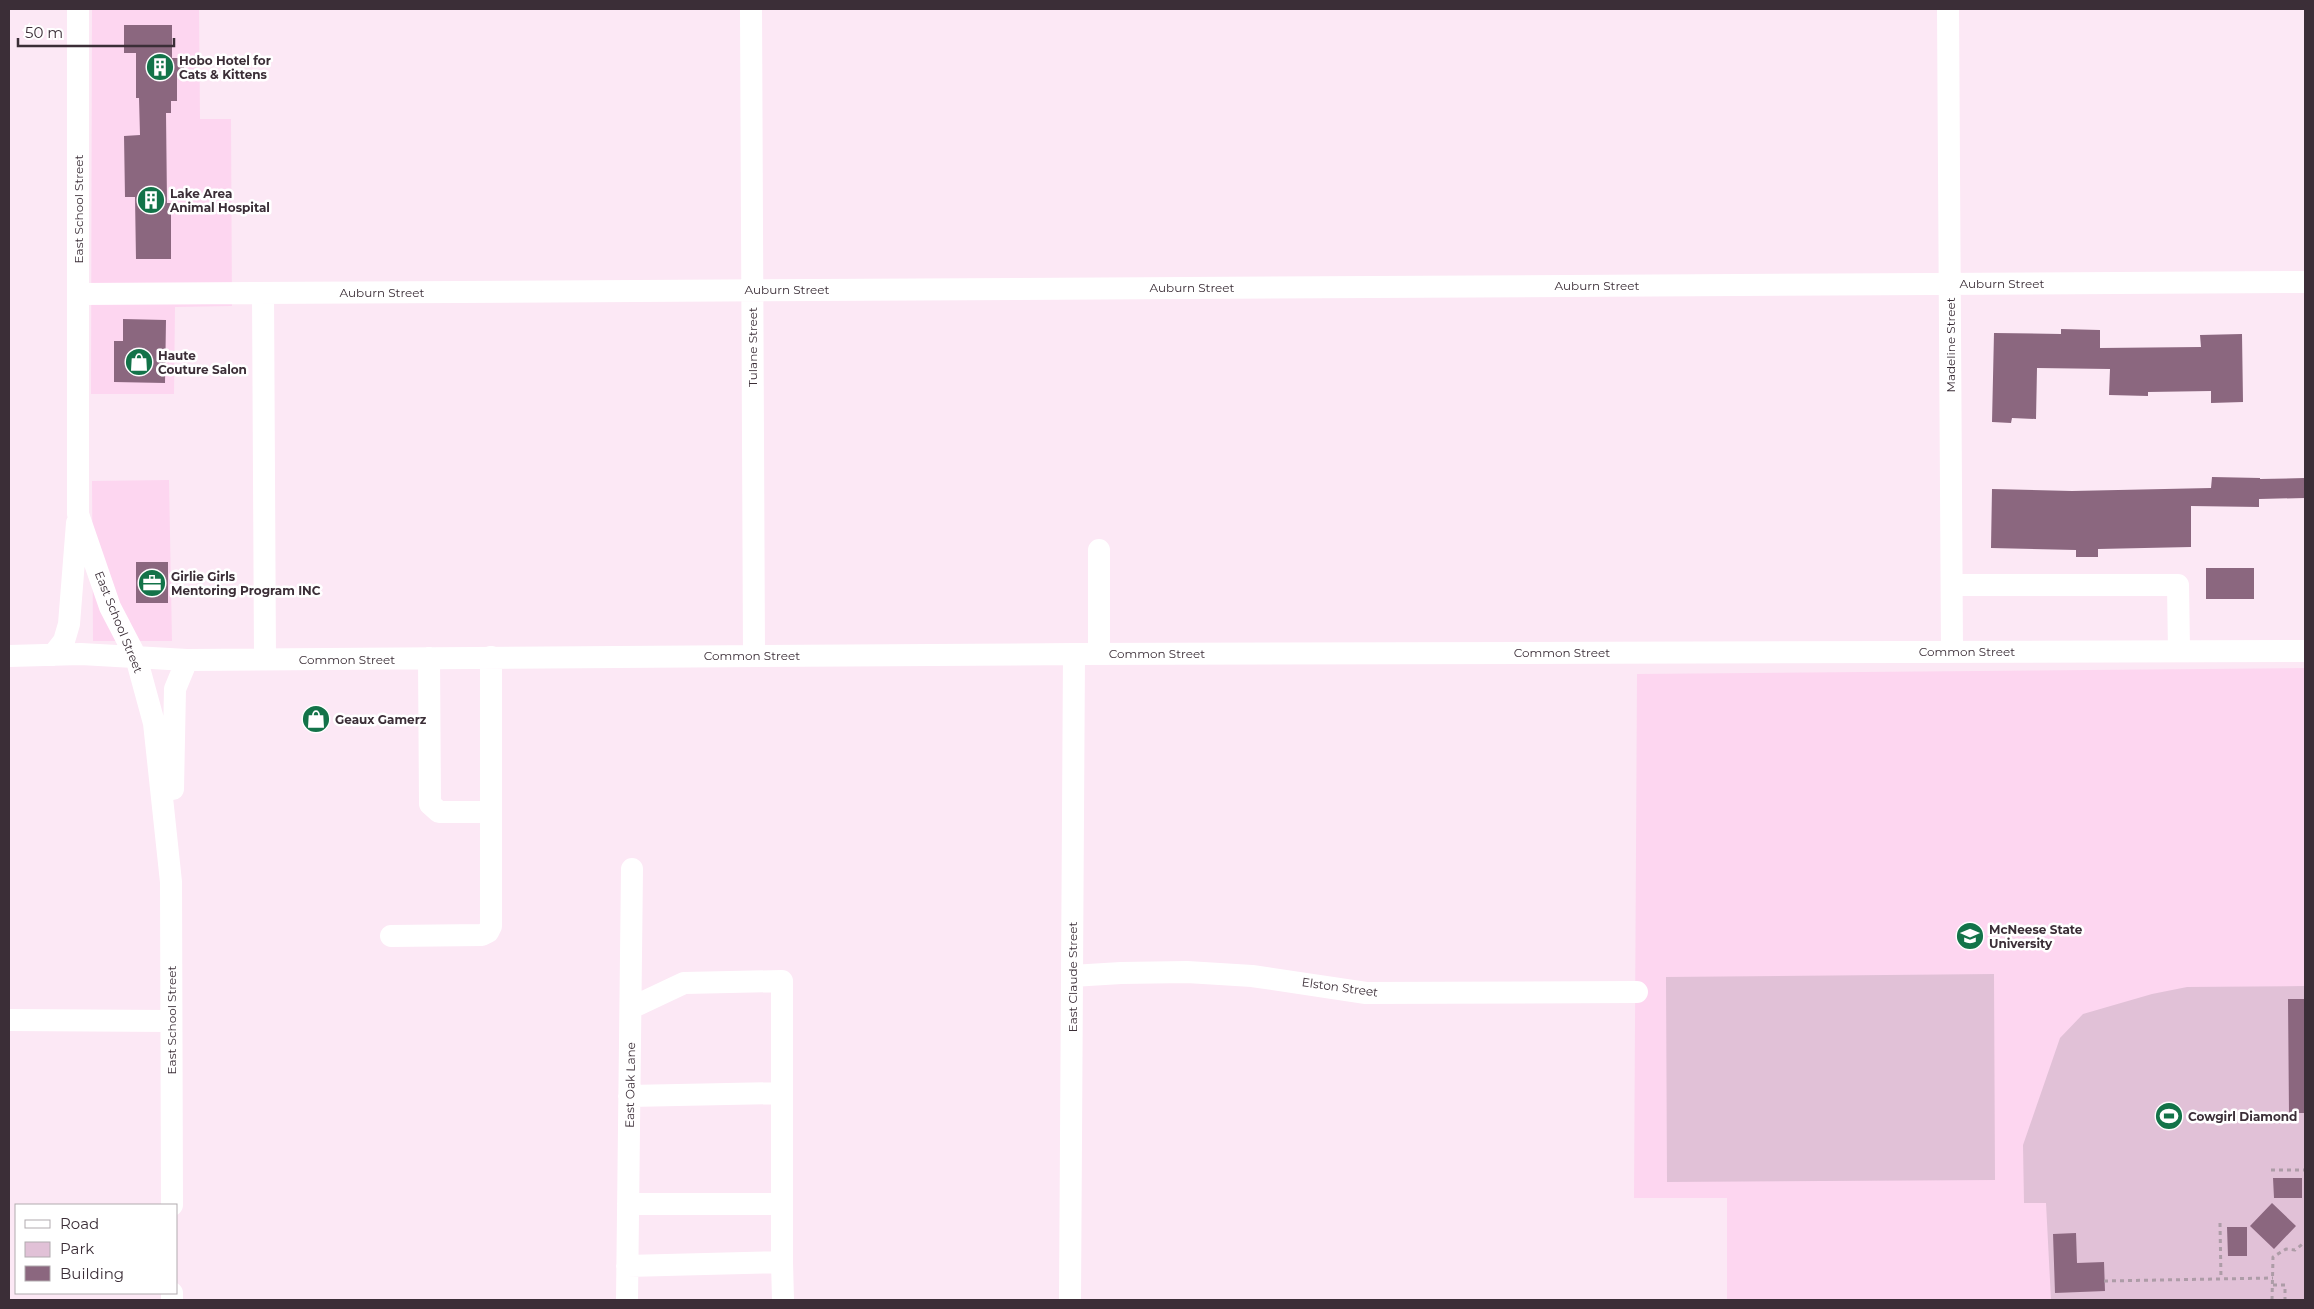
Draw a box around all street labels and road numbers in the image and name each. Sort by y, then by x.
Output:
street label: East School Street [71,155,86,263]
street label: Auburn Street [1959,276,2045,291]
street label: Auburn Street [1554,278,1640,293]
street label: Auburn Street [1149,280,1235,295]
street label: Auburn Street [744,282,830,297]
street label: Auburn Street [339,285,425,300]
street label: Madeline Street [1943,297,1958,393]
street label: Tulane Street [745,307,760,387]
street label: East School Street [92,569,146,675]
street label: Common Street [1919,644,2015,659]
street label: Common Street [1514,645,1610,660]
street label: Common Street [1109,646,1205,661]
street label: Common Street [704,648,800,663]
street label: Common Street [299,652,395,667]
street label: East Claude Street [1065,922,1080,1032]
street label: East School Street [164,966,179,1074]
street label: Elston Street [1301,974,1379,1000]
street label: East Oak Lane [622,1042,638,1128]

